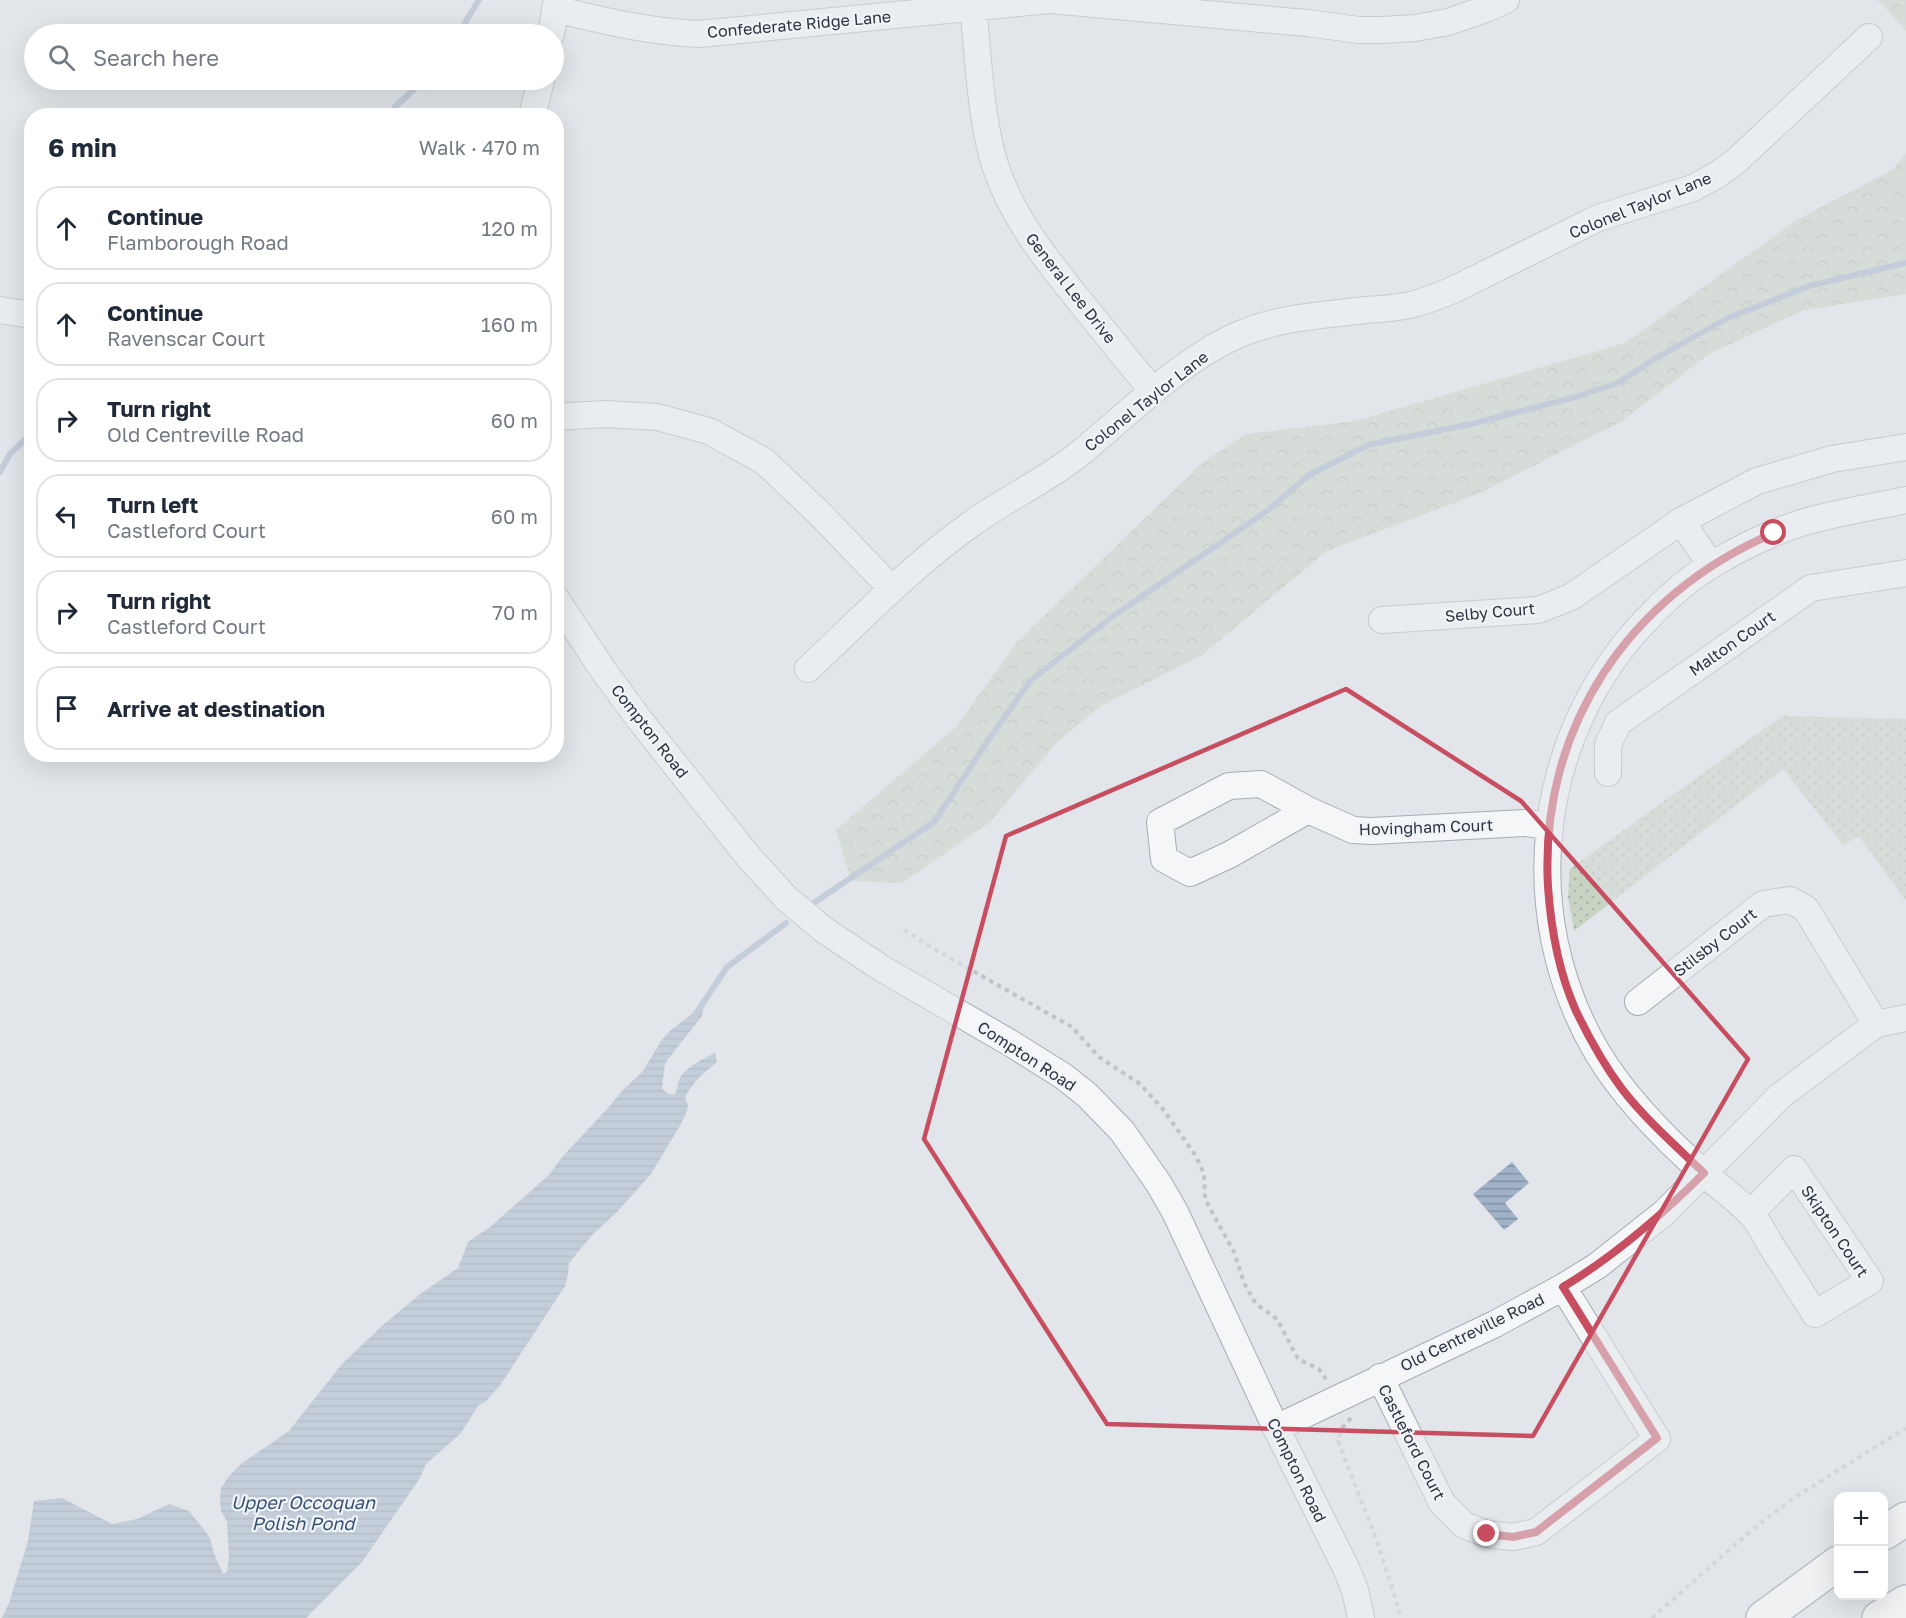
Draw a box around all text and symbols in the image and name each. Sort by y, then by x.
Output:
street label: Confederate Ridge Lane [706,6,892,42]
search box [24,24,564,90]
icon: search [45,41,78,74]
text: Search here [93,44,219,71]
text: 6 min [48,132,117,163]
text: Walk · 470 m [419,135,540,159]
street label: Colonel Taylor Lane [1566,167,1714,243]
text: Continue [107,203,203,230]
icon: ahead [50,212,83,245]
text: 120 m [482,216,538,240]
street label: General Lee Drive [1022,229,1120,347]
text: Flamborough Road [107,230,289,254]
text: Continue [107,299,203,326]
icon: ahead [50,308,83,341]
text: 160 m [481,312,538,336]
text: Ravenscar Court [107,326,266,350]
street label: Colonel Taylor Lane [1080,346,1212,456]
text: Turn right [107,395,211,422]
icon: right [50,404,83,437]
text: 60 m [491,408,538,432]
text: Old Centreville Road [107,422,304,446]
text: Turn left [107,491,198,518]
icon: left [50,500,83,533]
text: 60 m [491,504,538,528]
text: Castleford Court [107,518,266,542]
route start [1760,519,1786,545]
text: Turn right [107,587,211,614]
icon: right [50,596,83,629]
street label: Selby Court [1444,598,1536,626]
text: 70 m [492,600,538,624]
street label: Malton Court [1685,606,1779,680]
text: Castleford Court [107,614,266,638]
street label: Compton Road [607,680,693,782]
icon: arrive [50,692,83,725]
text: Arrive at destination [107,695,325,722]
street label: Hovingham Court [1358,815,1494,839]
street label: Stilsby Court [1670,903,1760,981]
street label: Compton Road [974,1017,1080,1095]
street label: Skipton Court [1797,1181,1873,1281]
street label: Old Centreville Road [1397,1288,1547,1376]
street label: Castleford Court [1374,1381,1450,1503]
street label: Compton Road [1263,1415,1331,1525]
water label: Upper Occoquan Polish Pond [231,1491,376,1534]
map controls [1834,1492,1888,1600]
button: + [1834,1492,1888,1546]
route end [1473,1520,1499,1546]
button: − [1834,1546,1888,1600]

